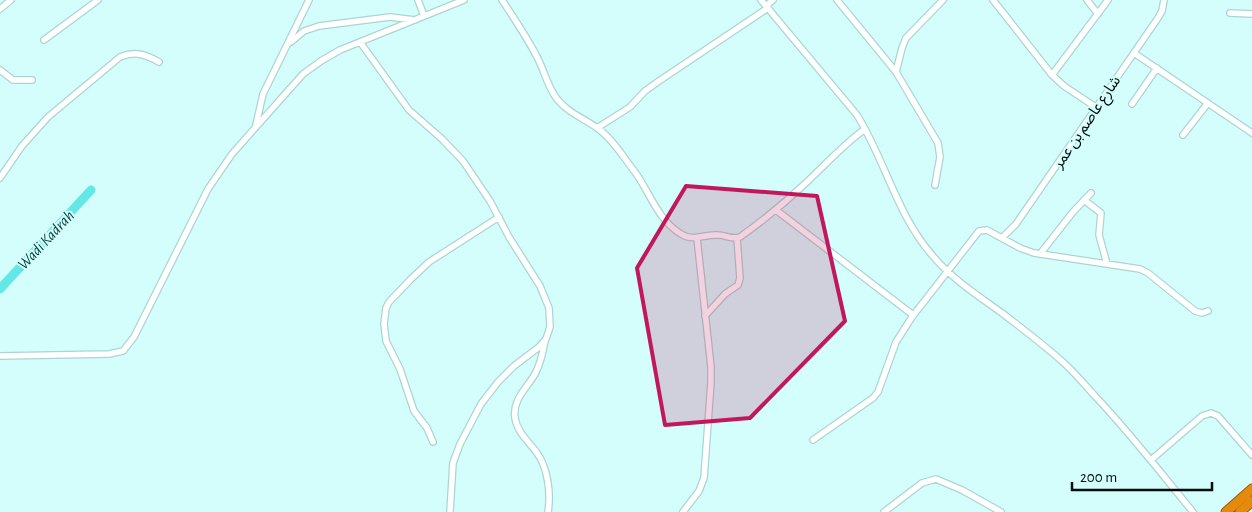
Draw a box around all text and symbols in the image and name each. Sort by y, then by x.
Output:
street label: شارع عاصم بن عمر [1050,73,1127,174]
water label: Wadi Kadrah [15,207,77,273]
scale bar [1072,460,1212,492]
text: 200 m [1080,470,1117,485]

